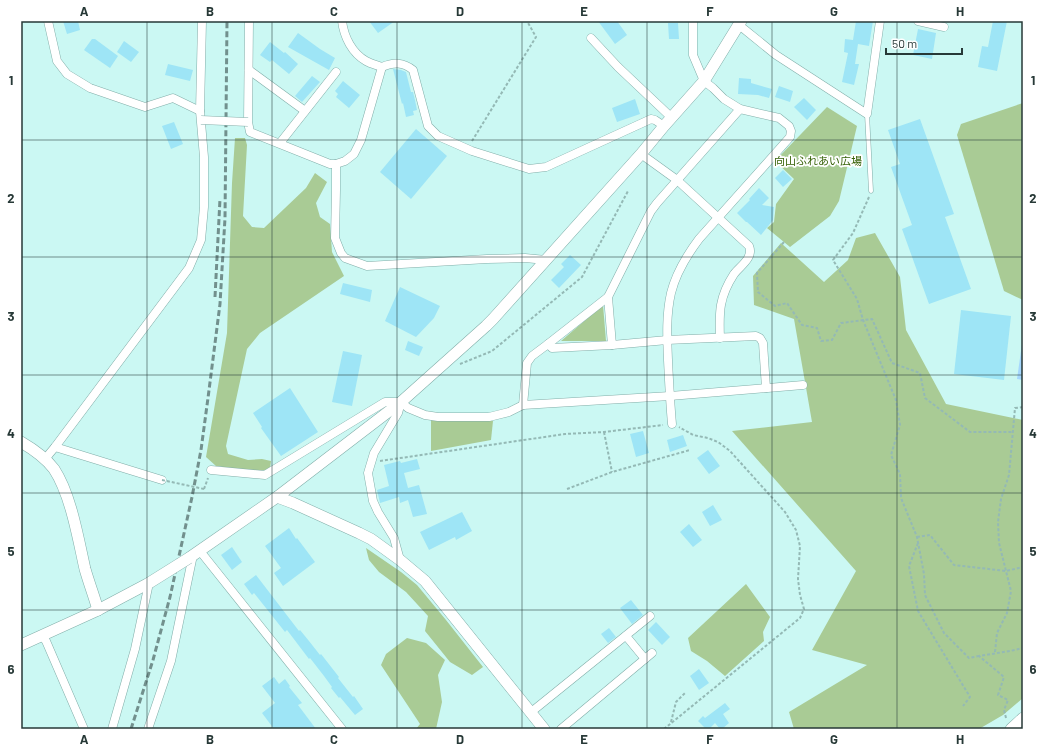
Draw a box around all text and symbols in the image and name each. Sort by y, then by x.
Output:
text: A [80,3,89,19]
text: B [206,3,214,19]
text: C [330,3,338,19]
text: D [456,3,464,19]
text: E [580,3,588,19]
text: F [706,3,714,19]
text: G [830,3,838,19]
text: H [956,3,964,19]
scale bar [886,30,962,56]
text: 50 m [892,36,917,50]
text: 1 [9,72,13,88]
text: 1 [1031,72,1035,88]
park label: 向山ふれあい広場 [774,154,862,167]
text: 2 [7,190,15,206]
text: 2 [1029,190,1037,206]
text: 3 [7,308,15,324]
text: 3 [1029,308,1037,324]
text: 4 [7,425,15,441]
text: 4 [1029,425,1037,441]
text: 5 [7,543,15,559]
text: 5 [1029,543,1037,559]
text: 6 [8,661,15,677]
text: 6 [1030,661,1037,677]
text: A [80,731,89,747]
text: B [206,731,214,747]
text: C [330,731,338,747]
text: D [456,731,464,747]
text: E [580,731,588,747]
text: F [706,731,714,747]
text: G [830,731,838,747]
text: H [956,731,964,747]

